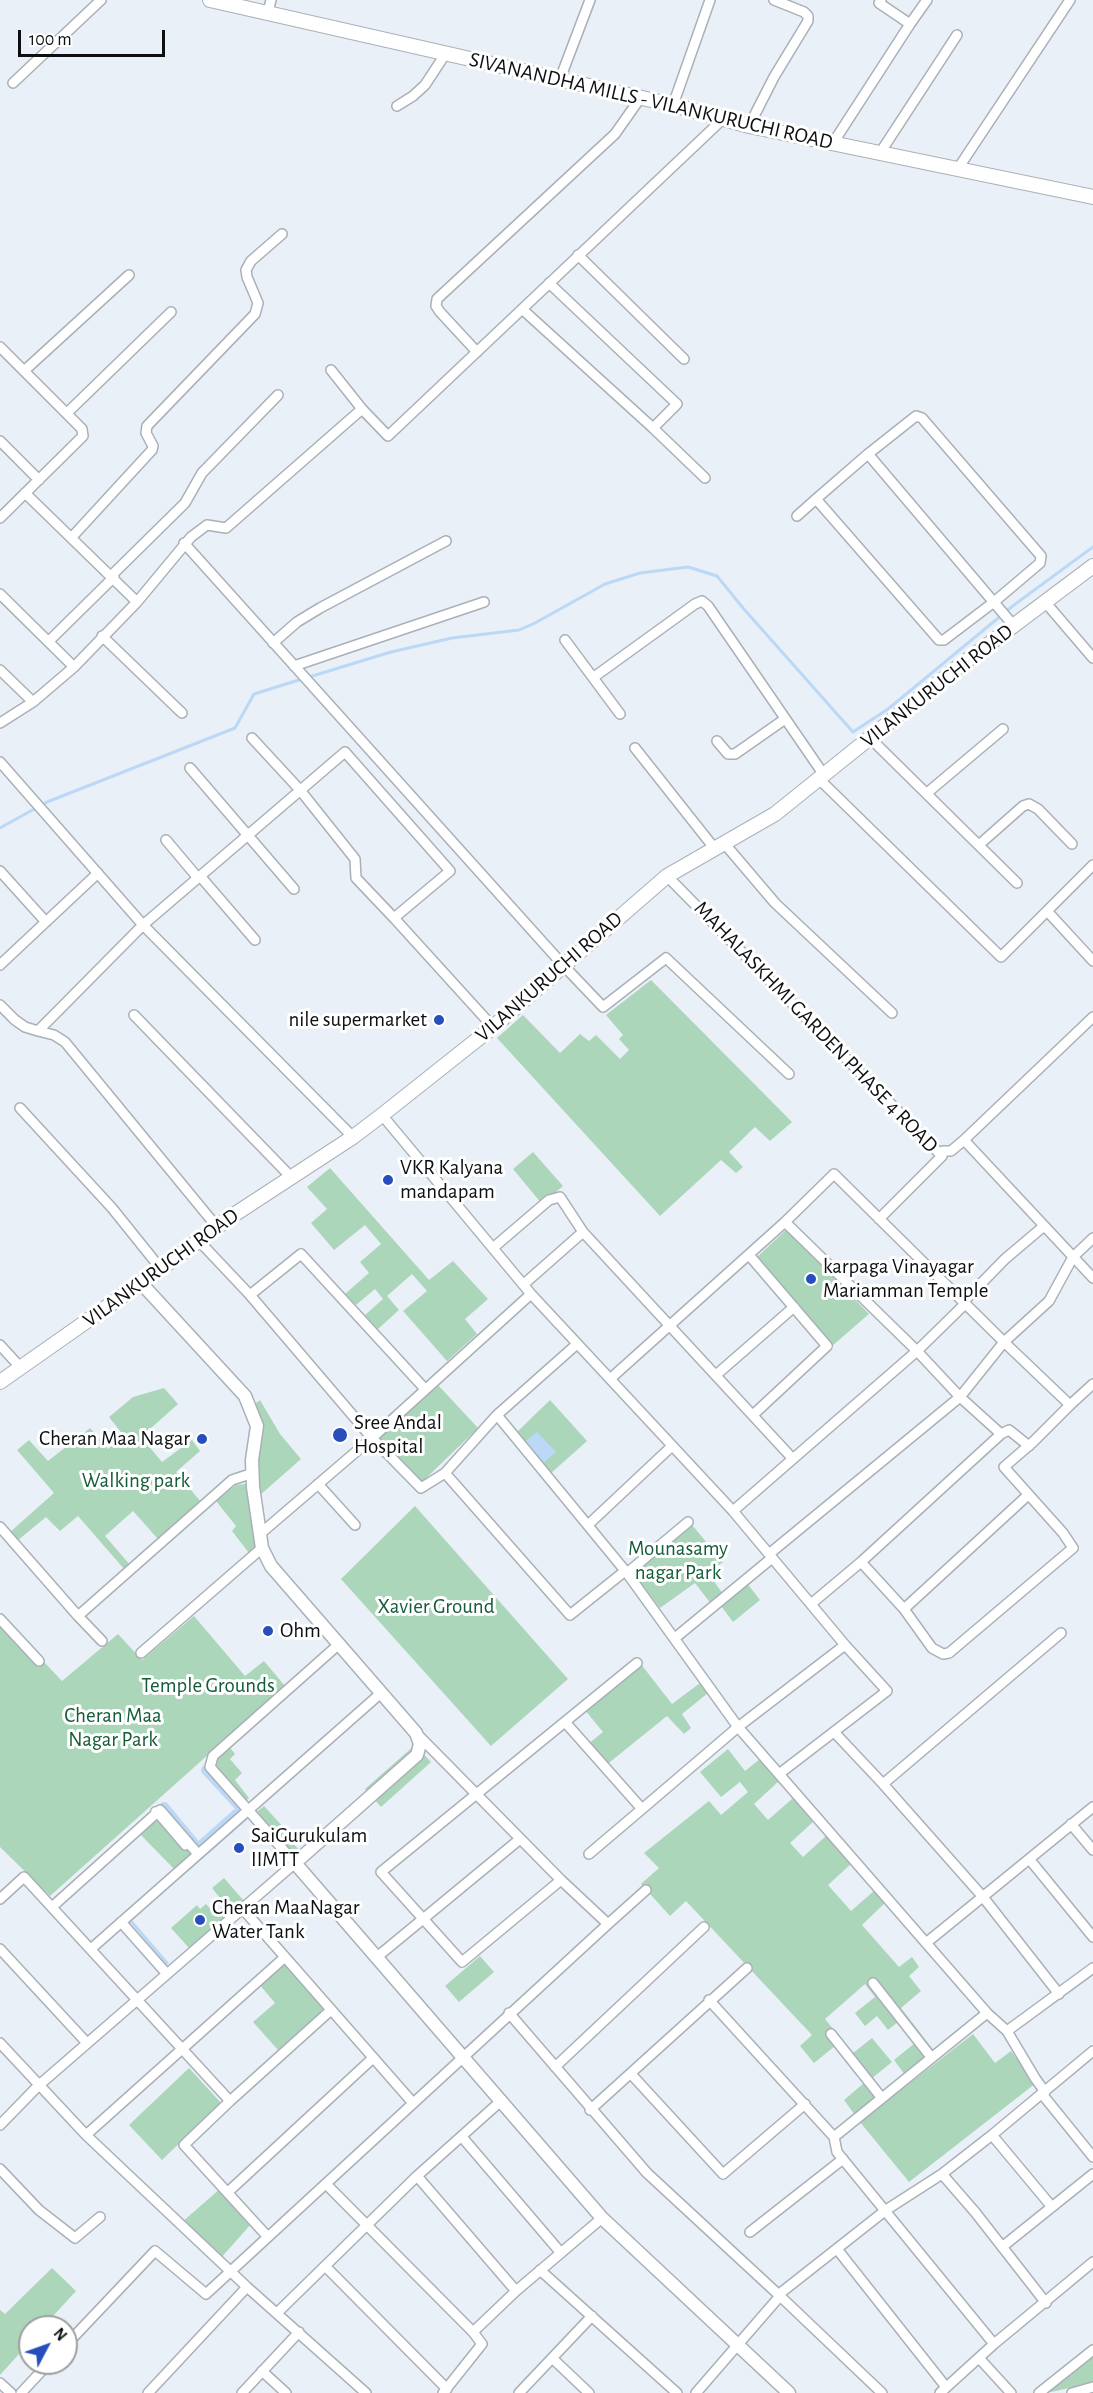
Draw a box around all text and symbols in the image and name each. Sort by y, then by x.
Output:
scale bar [21,18,168,56]
text: 100 m [29,31,72,49]
street label: SIVANANDHA MILLS - VILANKURUCHI ROAD [467,47,835,155]
street label: VILANKURUCHI ROAD [856,619,1018,753]
street label: MAHALASKHMI GARDEN PHASE 4 ROAD [689,896,943,1158]
street label: VILANKURUCHI ROAD [470,906,628,1048]
place label: nile supermarket [288,1007,427,1033]
marker: nile supermarket [432,1013,446,1027]
place label: VKR Kalyana mandapam [400,1155,503,1205]
marker: VKR Kalyana mandapam [381,1173,395,1187]
street label: VILANKURUCHI ROAD [78,1203,244,1333]
place label: karpaga Vinayagar Mariamman Temple [823,1254,988,1304]
marker: karpaga Vinayagar Mariamman Temple [804,1272,818,1286]
place label: Sree Andal Hospital [354,1410,442,1460]
place label: Cheran Maa Nagar [39,1426,190,1452]
marker: Sree Andal Hospital [331,1426,349,1444]
marker: Cheran Maa Nagar [195,1432,209,1446]
park label: Walking park [82,1468,190,1494]
park label: Mounasamy nagar Park [628,1536,728,1586]
park label: Xavier Ground [377,1594,495,1620]
place label: Ohm [280,1618,321,1644]
marker: Ohm [261,1624,275,1638]
park label: Temple Grounds [141,1673,275,1699]
park label: Cheran Maa Nagar Park [64,1703,162,1753]
place label: SaiGurukulam IIMTT [251,1823,367,1873]
marker: SaiGurukulam IIMTT [232,1841,246,1855]
place label: Cheran MaaNagar Water Tank [212,1895,360,1945]
marker: Cheran MaaNagar Water Tank [193,1913,207,1927]
north arrow [18,2315,78,2375]
text: N [50,2325,70,2344]

